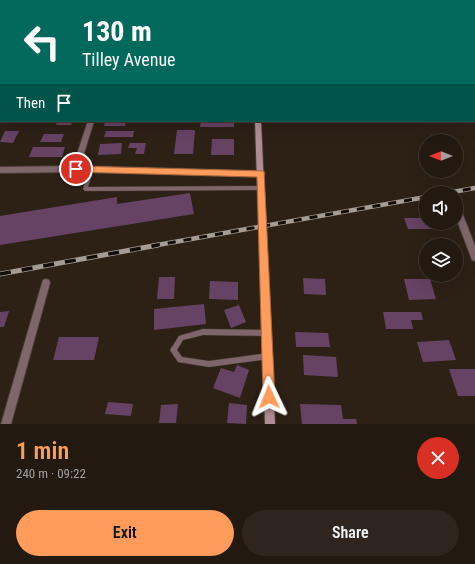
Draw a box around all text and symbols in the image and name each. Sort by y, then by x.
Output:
text: 130 m [82,15,152,48]
icon: left [16,16,68,68]
text: Tilley Avenue [82,49,176,70]
icon: arrive [53,92,75,114]
text: Then [16,94,45,112]
north arrow [419,134,463,178]
map controls [419,134,463,282]
pin [59,152,93,186]
icon: arrive [65,158,87,180]
button: sound [419,186,463,230]
button: layers [419,238,463,282]
position arrow [248,376,290,418]
text: 1 min [16,437,69,465]
button: close [417,437,459,479]
text: 240 m · 09:22 [16,466,86,481]
button: Exit [16,510,234,556]
button: Share [242,510,459,556]

